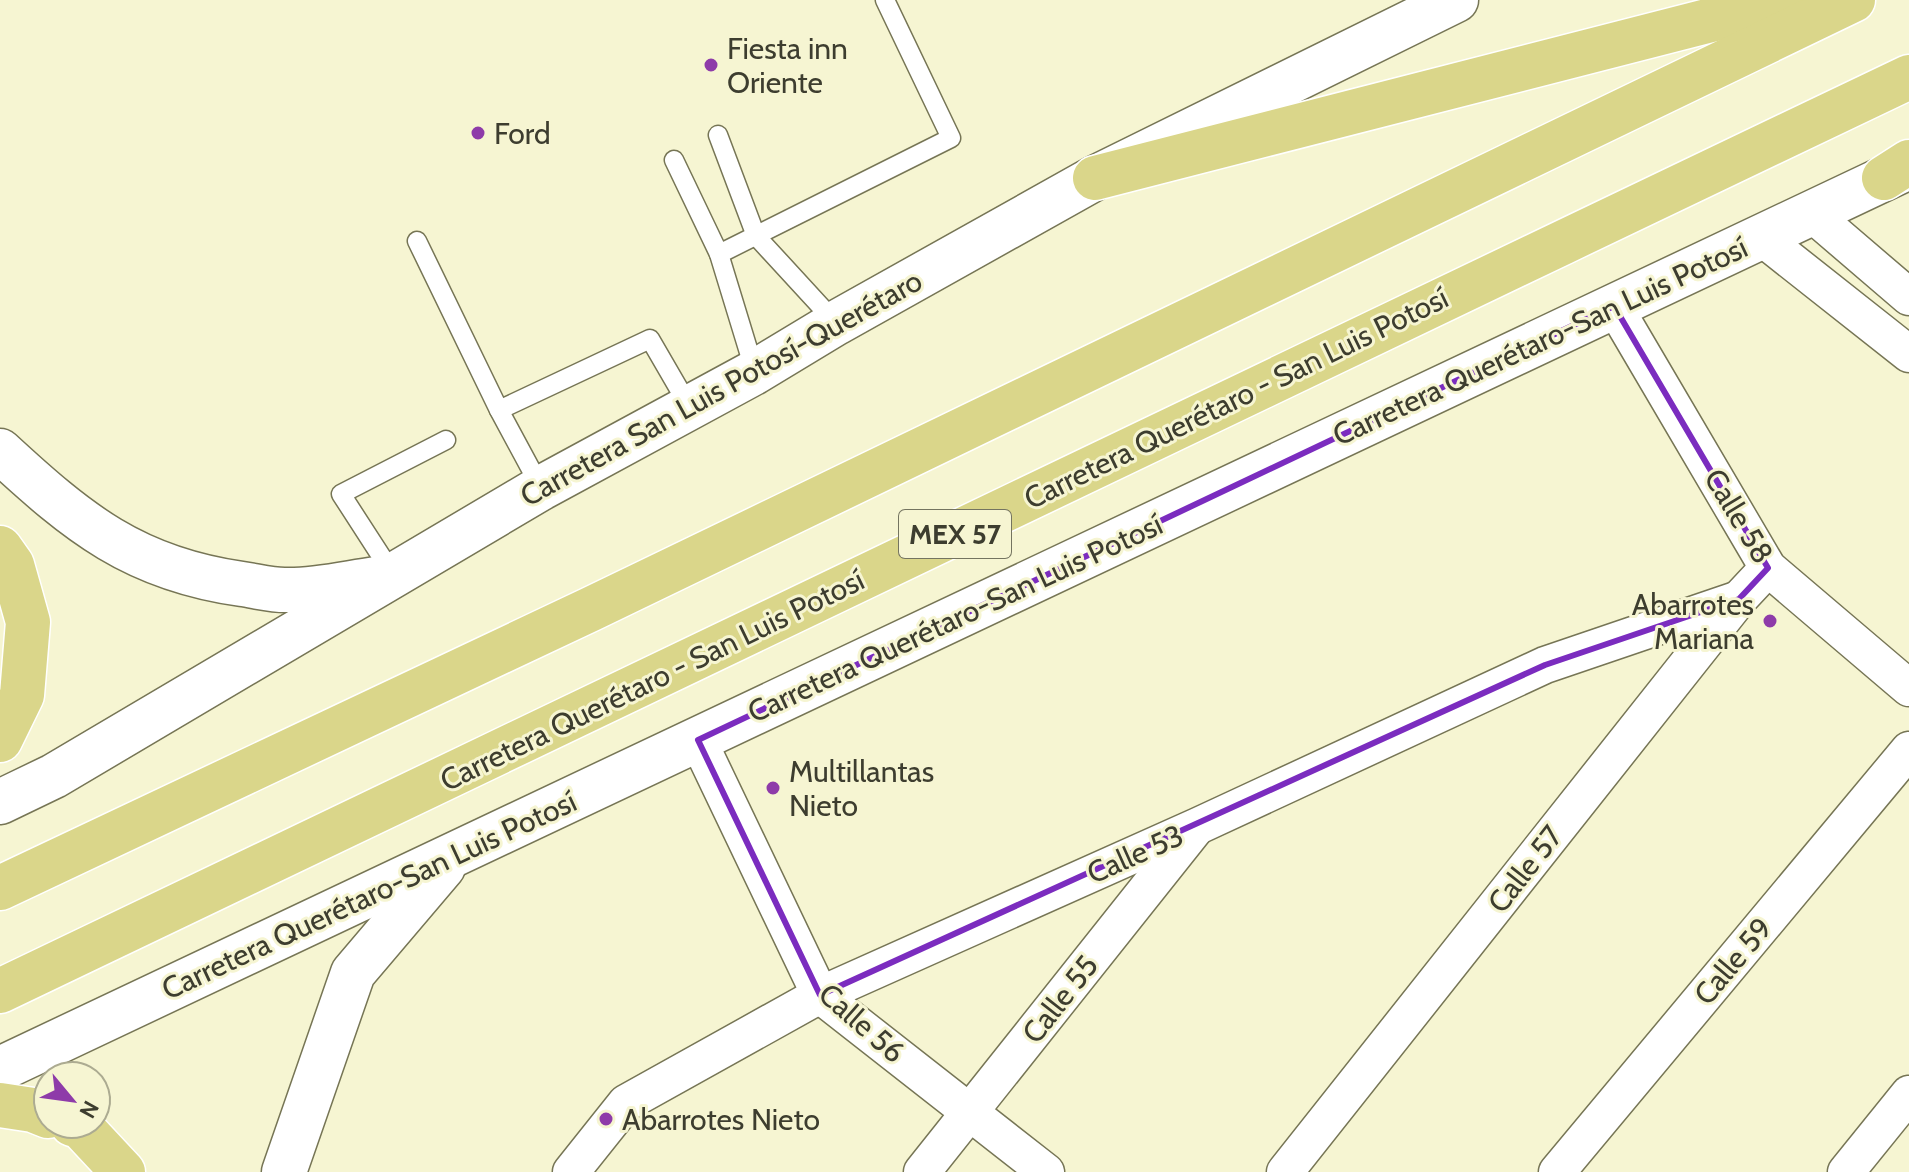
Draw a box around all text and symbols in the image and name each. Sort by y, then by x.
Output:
place label: Fiesta inn Oriente [727,30,848,101]
marker: Fiesta inn Oriente [702,56,720,74]
place label: Ford [494,115,551,152]
marker: Ford [469,124,487,142]
street label: Carretera Querétaro-San Luis Potosí [1327,228,1753,454]
street label: Carretera San Luis Potosí-Querétaro [514,262,928,514]
street label: Carretera Querétaro - San Luis Potosí [1018,279,1454,517]
street label: Calle 58 [1697,462,1781,570]
street label: Carretera Querétaro-San Luis Potosí [742,505,1168,731]
road number: MEX 57 [899,510,1011,558]
street label: Carretera Querétaro - San Luis Potosí [434,561,870,799]
place label: Abarrotes Mariana [1632,586,1755,657]
marker: Abarrotes Mariana [1761,612,1779,630]
place label: Multillantas Nieto [789,753,934,824]
marker: Multillantas Nieto [764,779,782,797]
street label: Carretera Querétaro-San Luis Potosí [156,782,582,1008]
street label: Calle 53 [1081,816,1189,892]
street label: Calle 57 [1480,818,1570,920]
street label: Calle 59 [1686,910,1780,1012]
street label: Calle 55 [1014,948,1106,1050]
street label: Calle 56 [811,975,913,1071]
north arrow [32,1060,112,1140]
text: N [73,1096,105,1123]
place label: Abarrotes Nieto [622,1101,820,1138]
marker: Abarrotes Nieto [597,1110,615,1128]

